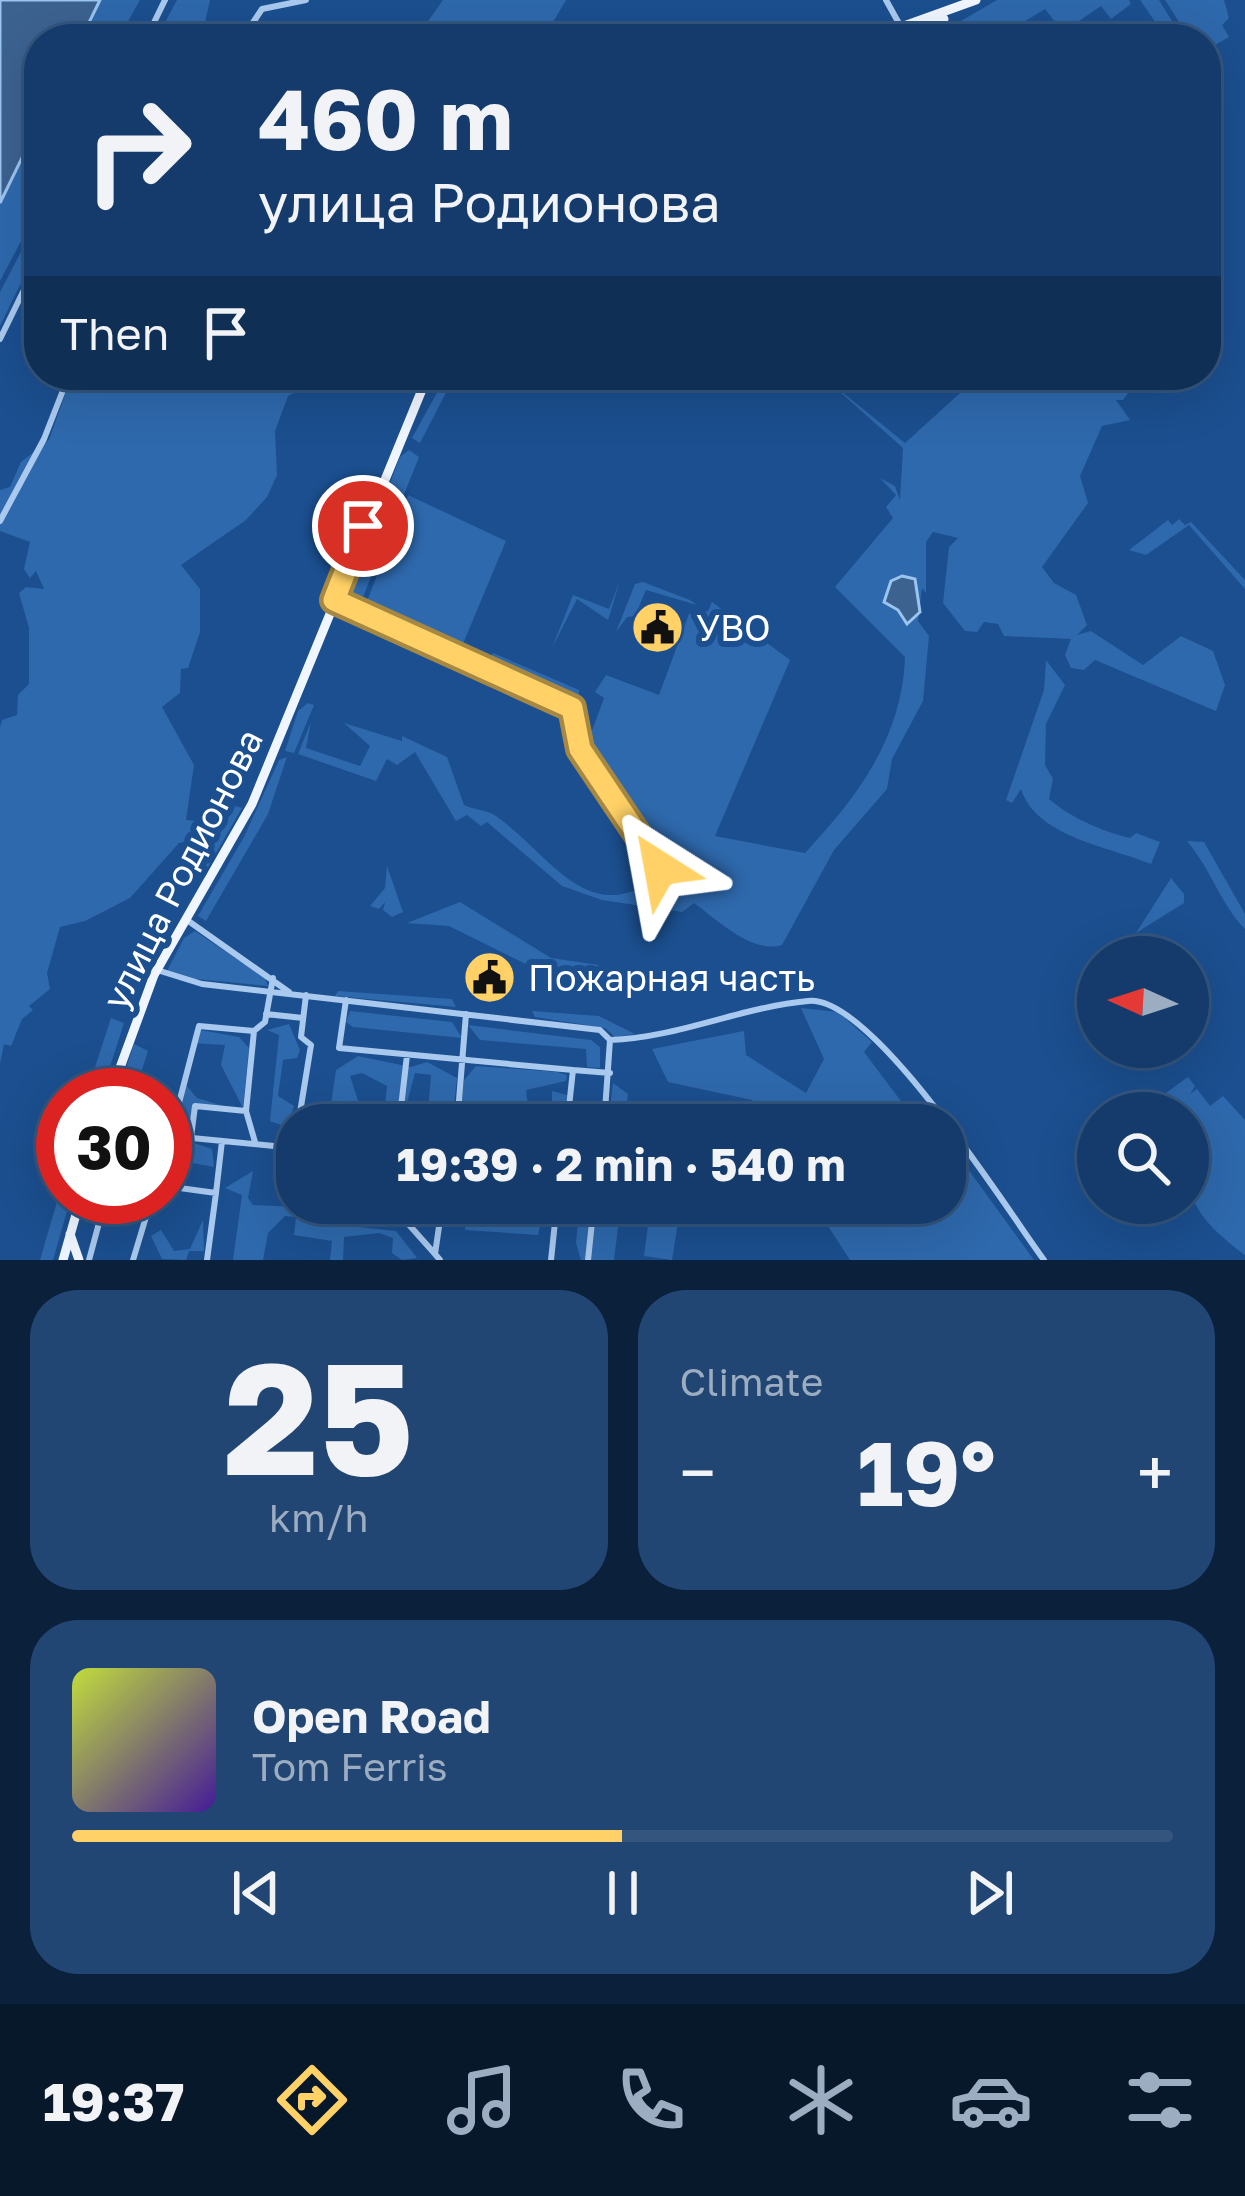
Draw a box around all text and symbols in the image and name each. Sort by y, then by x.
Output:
text: 460 m [258,68,513,168]
icon: right [60,72,216,228]
text: улица Родионова [258,169,721,234]
icon: arrive [193,300,259,366]
text: Then [60,306,169,360]
pin [312,475,414,577]
icon: arrive [330,493,396,559]
public building icon: УВО [629,599,685,655]
place label: УВО [696,606,771,649]
street label: улица Родионова [93,722,271,1016]
position arrow [597,805,723,931]
north arrow [1077,936,1209,1068]
map controls [1077,936,1209,1224]
public building icon: Пожарная часть [461,949,517,1005]
place label: Пожарная часть [528,956,815,999]
speed limit sign: 30 [36,1068,192,1224]
button: search [1077,1092,1209,1224]
text: 19:39 · 2 min · 540 m [396,1137,846,1191]
text: 25 [224,1322,414,1509]
text: Climate [680,1358,823,1405]
text: 19° [857,1418,996,1526]
text: − [680,1432,716,1512]
text: + [1137,1432,1173,1512]
text: km/h [269,1494,368,1541]
text: Open Road [252,1689,491,1743]
text: Tom Ferris [252,1743,447,1790]
icon: previous [223,1860,289,1926]
icon: pause [590,1860,656,1926]
icon: next [957,1860,1023,1926]
icon: directions [270,2058,354,2142]
icon: music [440,2058,524,2142]
icon: phone [609,2058,693,2142]
icon: climate [779,2058,863,2142]
icon: car [949,2058,1033,2142]
icon: filters [1118,2058,1202,2142]
text: 19:37 [43,2068,185,2133]

